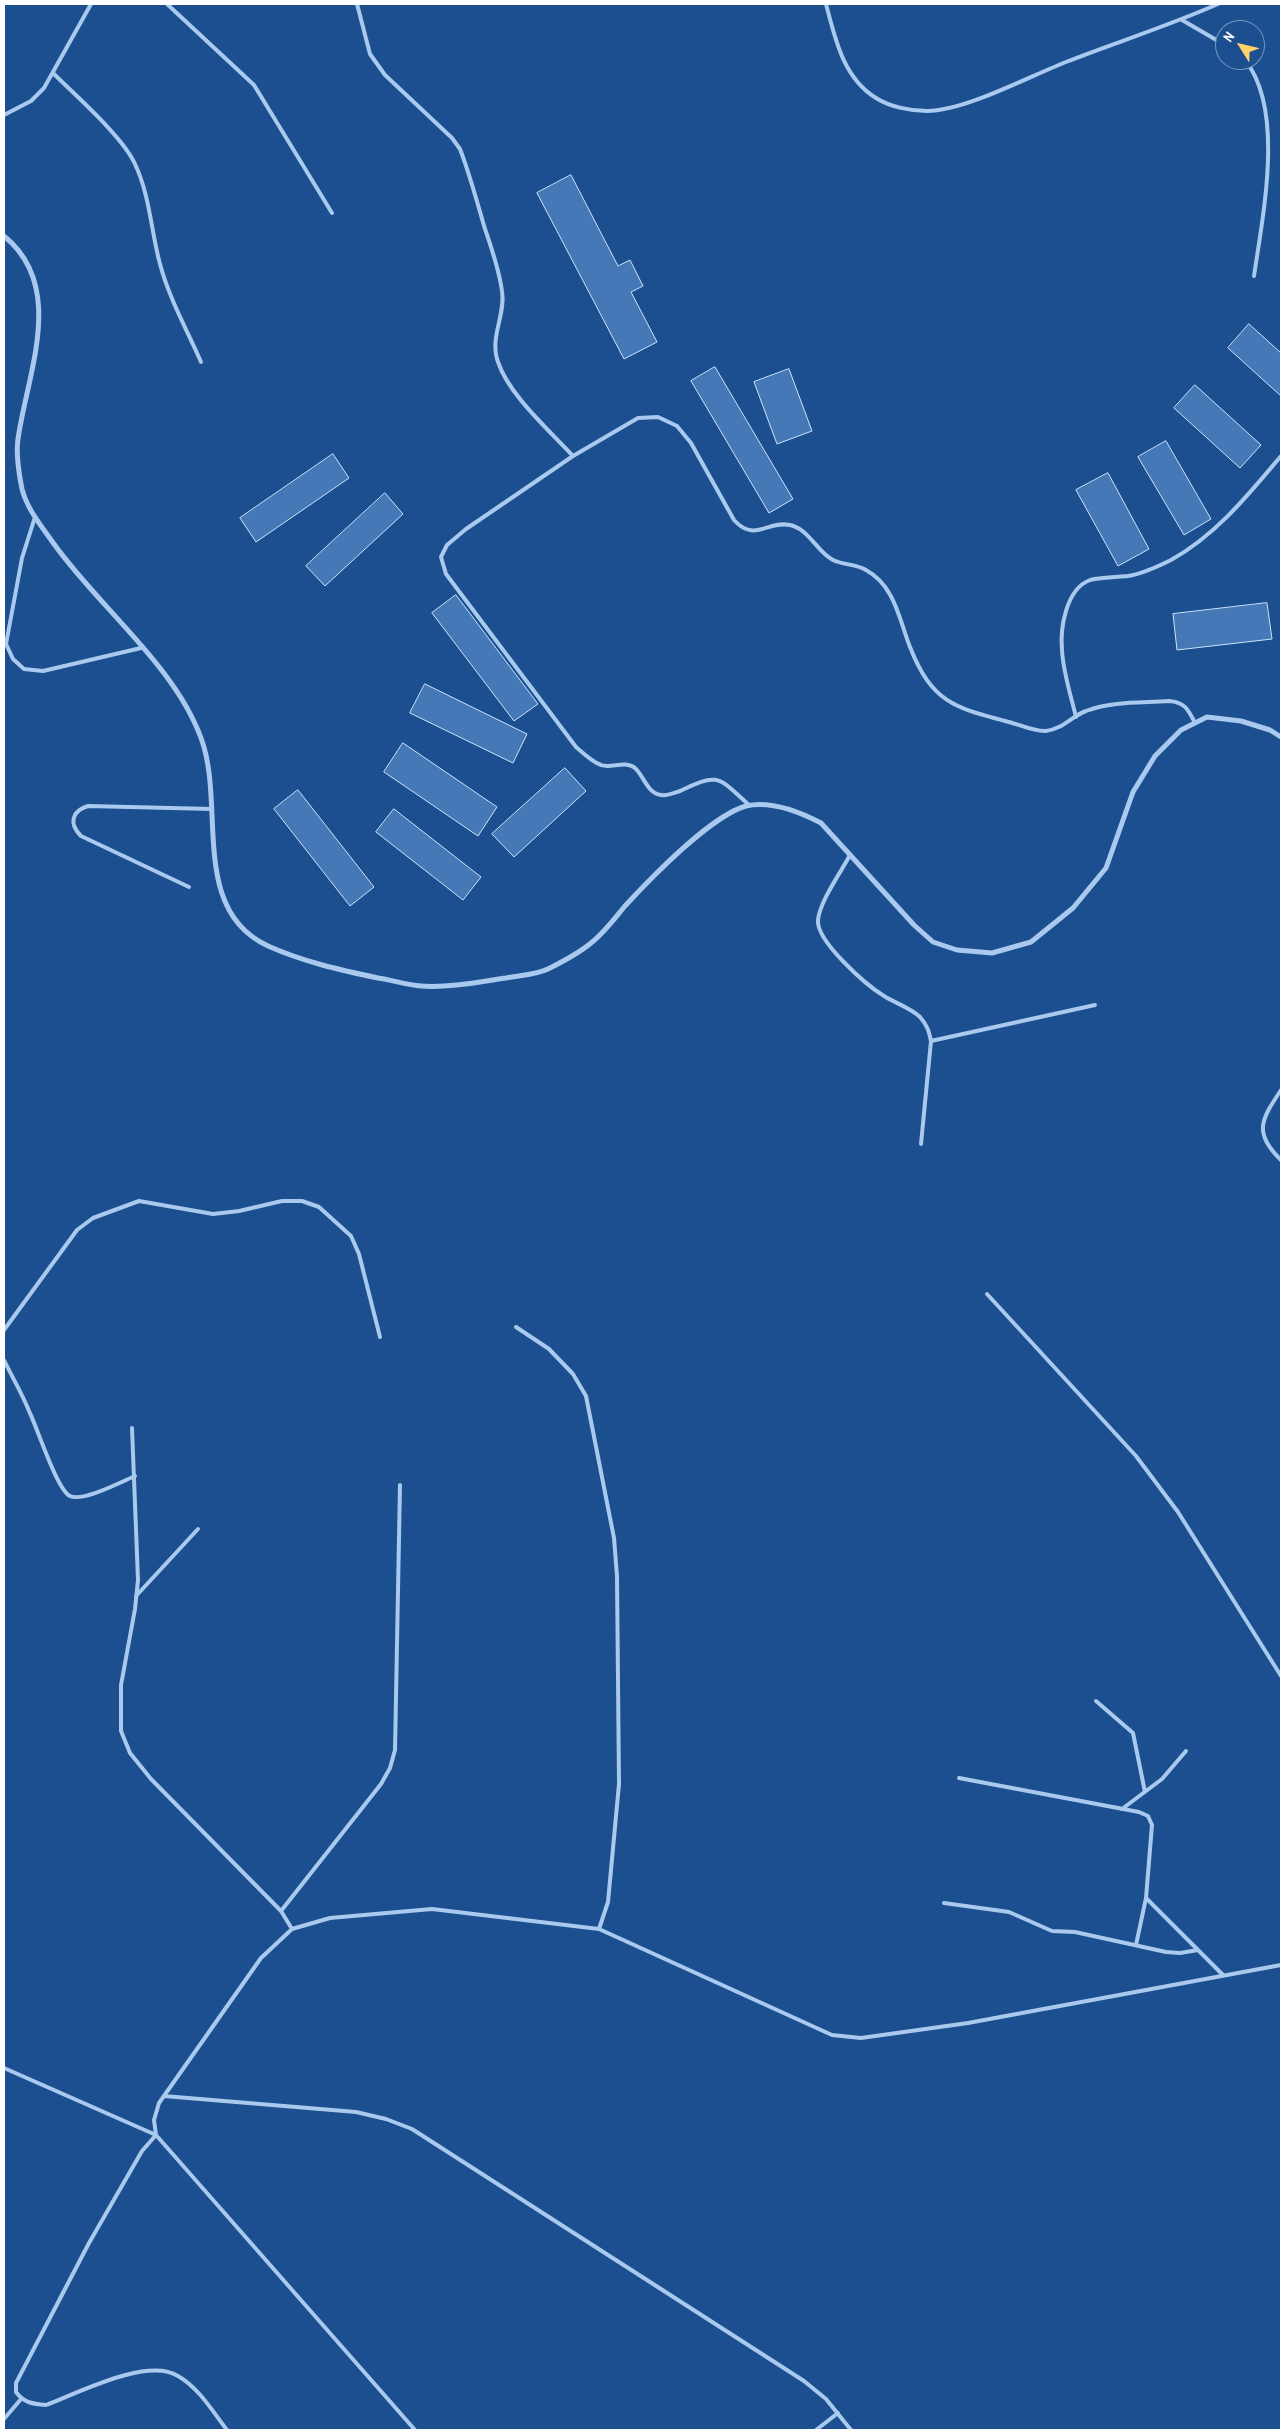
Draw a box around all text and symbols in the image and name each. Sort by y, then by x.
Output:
north arrow [1215,20,1265,70]
text: N [1219,28,1238,45]

